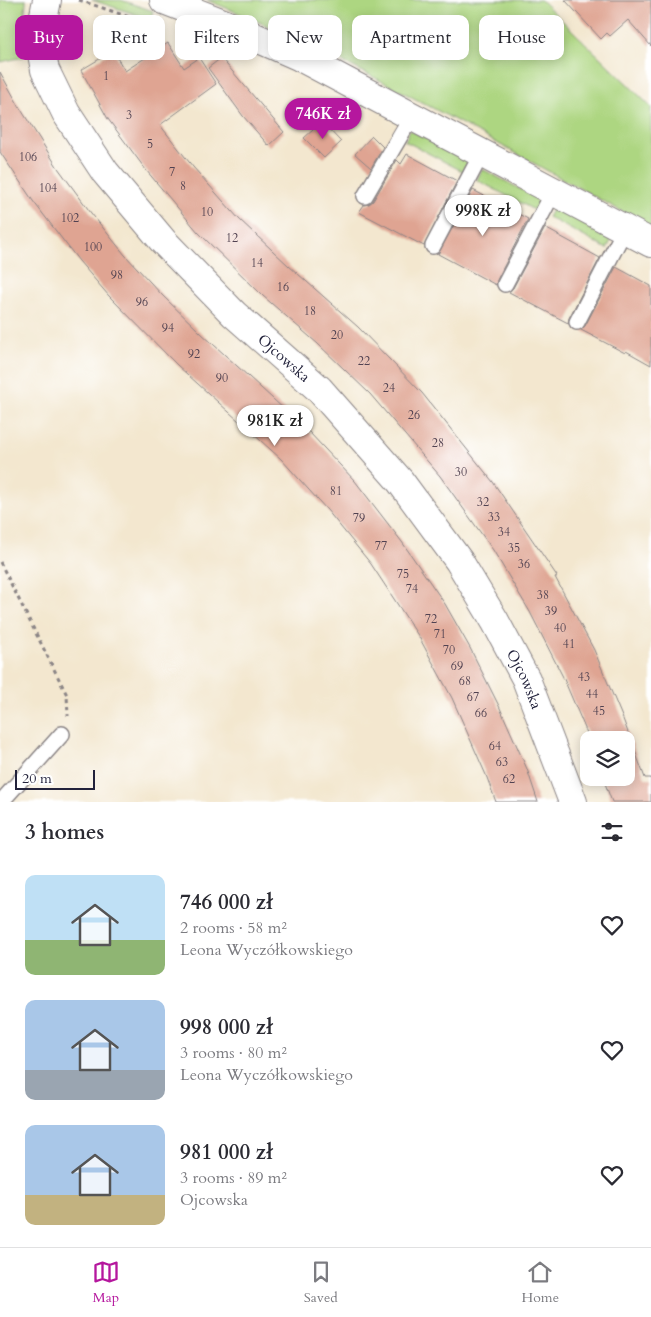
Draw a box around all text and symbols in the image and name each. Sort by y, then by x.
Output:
chip: Buy [15,15,83,60]
chip: Rent [93,15,165,60]
chip: Filters [175,15,258,60]
chip: New [268,15,342,60]
chip: Apartment [352,15,469,60]
chip: House [479,15,564,60]
house number: 1 [103,68,109,84]
pin: 746K zł [277,98,369,140]
text: 746K zł [296,103,350,125]
house number: 3 [126,107,132,123]
house number: 5 [147,136,153,152]
house number: 106 [19,149,37,165]
house number: 7 [169,164,175,180]
house number: 8 [180,178,186,194]
house number: 104 [39,180,57,196]
pin: 998K zł [437,194,529,237]
text: 998K zł [456,200,510,222]
house number: 10 [201,204,213,220]
house number: 102 [61,210,79,226]
house number: 12 [226,230,238,246]
house number: 100 [84,239,102,255]
house number: 14 [251,255,263,271]
house number: 98 [111,267,123,283]
house number: 16 [277,279,289,295]
house number: 96 [136,294,148,310]
house number: 18 [304,303,316,319]
house number: 94 [162,320,174,336]
house number: 20 [331,327,343,343]
street label: Ojcowska [253,329,315,387]
house number: 92 [188,346,200,362]
house number: 22 [358,353,370,369]
house number: 90 [216,370,228,386]
house number: 24 [383,380,395,396]
pin: 981K zł [229,404,321,447]
house number: 26 [408,407,420,423]
text: 981K zł [248,410,302,432]
house number: 28 [432,435,444,451]
house number: 30 [455,464,467,480]
house number: 81 [330,483,342,499]
house number: 32 [477,494,489,510]
house number: 33 [488,509,500,525]
house number: 79 [353,510,365,526]
house number: 34 [498,524,510,540]
house number: 77 [375,538,387,554]
house number: 35 [508,540,520,556]
house number: 36 [518,556,530,572]
house number: 75 [397,566,409,582]
house number: 74 [406,581,418,597]
house number: 38 [537,587,549,603]
house number: 39 [545,603,557,619]
house number: 72 [425,611,437,627]
house number: 40 [554,620,566,636]
house number: 71 [434,626,446,642]
house number: 41 [563,636,575,652]
house number: 70 [443,642,455,658]
street label: Ojcowska [502,646,547,712]
house number: 69 [451,658,463,674]
house number: 43 [578,669,590,685]
house number: 68 [459,673,471,689]
house number: 44 [586,686,598,702]
house number: 67 [467,689,479,705]
house number: 45 [593,703,605,719]
house number: 66 [475,705,487,721]
map controls [580,731,635,786]
button: layers [580,731,635,786]
house number: 64 [489,738,501,754]
house number: 63 [496,754,508,770]
scale bar [15,767,95,790]
text: 20 m [22,769,52,788]
house number: 62 [503,771,515,787]
text: 3 homes [25,818,104,847]
icon: filters [598,818,626,846]
text: 746 000 zł [180,888,273,917]
icon: home [65,895,125,955]
icon: heart [598,911,626,939]
text: 2 rooms · 58 m² [180,917,287,939]
text: Leona Wyczółkowskiego [180,939,353,961]
text: 998 000 zł [180,1013,273,1042]
icon: home [65,1020,125,1080]
icon: heart [598,1036,626,1064]
text: 3 rooms · 80 m² [180,1042,287,1064]
text: Leona Wyczółkowskiego [180,1064,353,1086]
text: 981 000 zł [180,1138,273,1167]
icon: home [65,1145,125,1205]
icon: heart [598,1161,626,1189]
text: 3 rooms · 89 m² [180,1167,287,1189]
text: Ojcowska [180,1189,248,1211]
tab: Map [92,1258,120,1307]
tab: Saved [304,1258,338,1307]
tab: Home [522,1258,559,1307]

